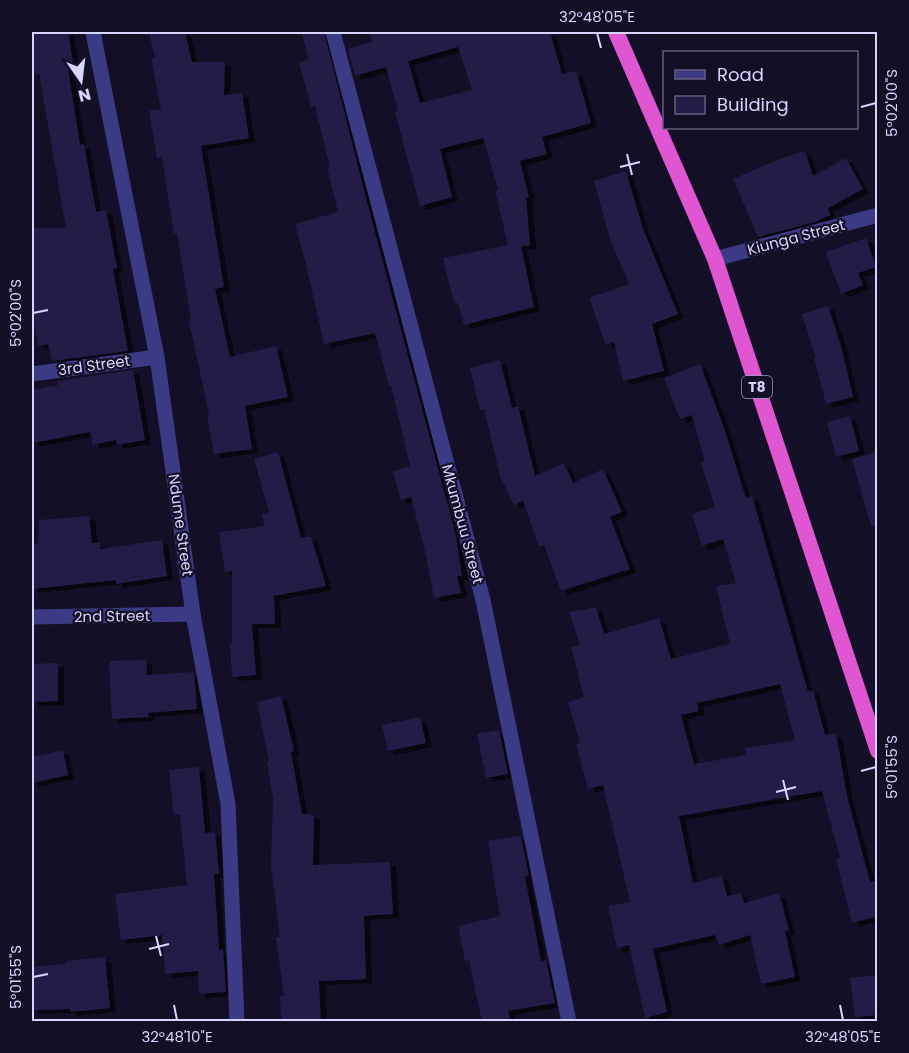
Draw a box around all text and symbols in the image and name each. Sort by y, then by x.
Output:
text: 32°48'05"E [559,6,635,27]
north arrow [51,51,111,111]
legend [663,51,858,129]
text: Road [717,62,764,87]
text: 5°02'00"S [881,69,902,137]
text: N [76,82,93,108]
text: Building [717,92,789,117]
street label: Kiunga Street [745,214,847,260]
text: 5°02'00"S [5,279,26,347]
street label: 3rd Street [57,350,131,380]
road number: T8 [742,376,772,398]
street label: Mkumbuu Street [437,462,489,586]
street label: Ndume Street [163,473,199,577]
street label: 2nd Street [74,605,150,627]
text: 5°01'55"S [881,735,902,799]
text: 5°01'55"S [5,945,26,1009]
text: 32°48'10"E [141,1026,213,1047]
text: 32°48'05"E [805,1026,881,1047]

